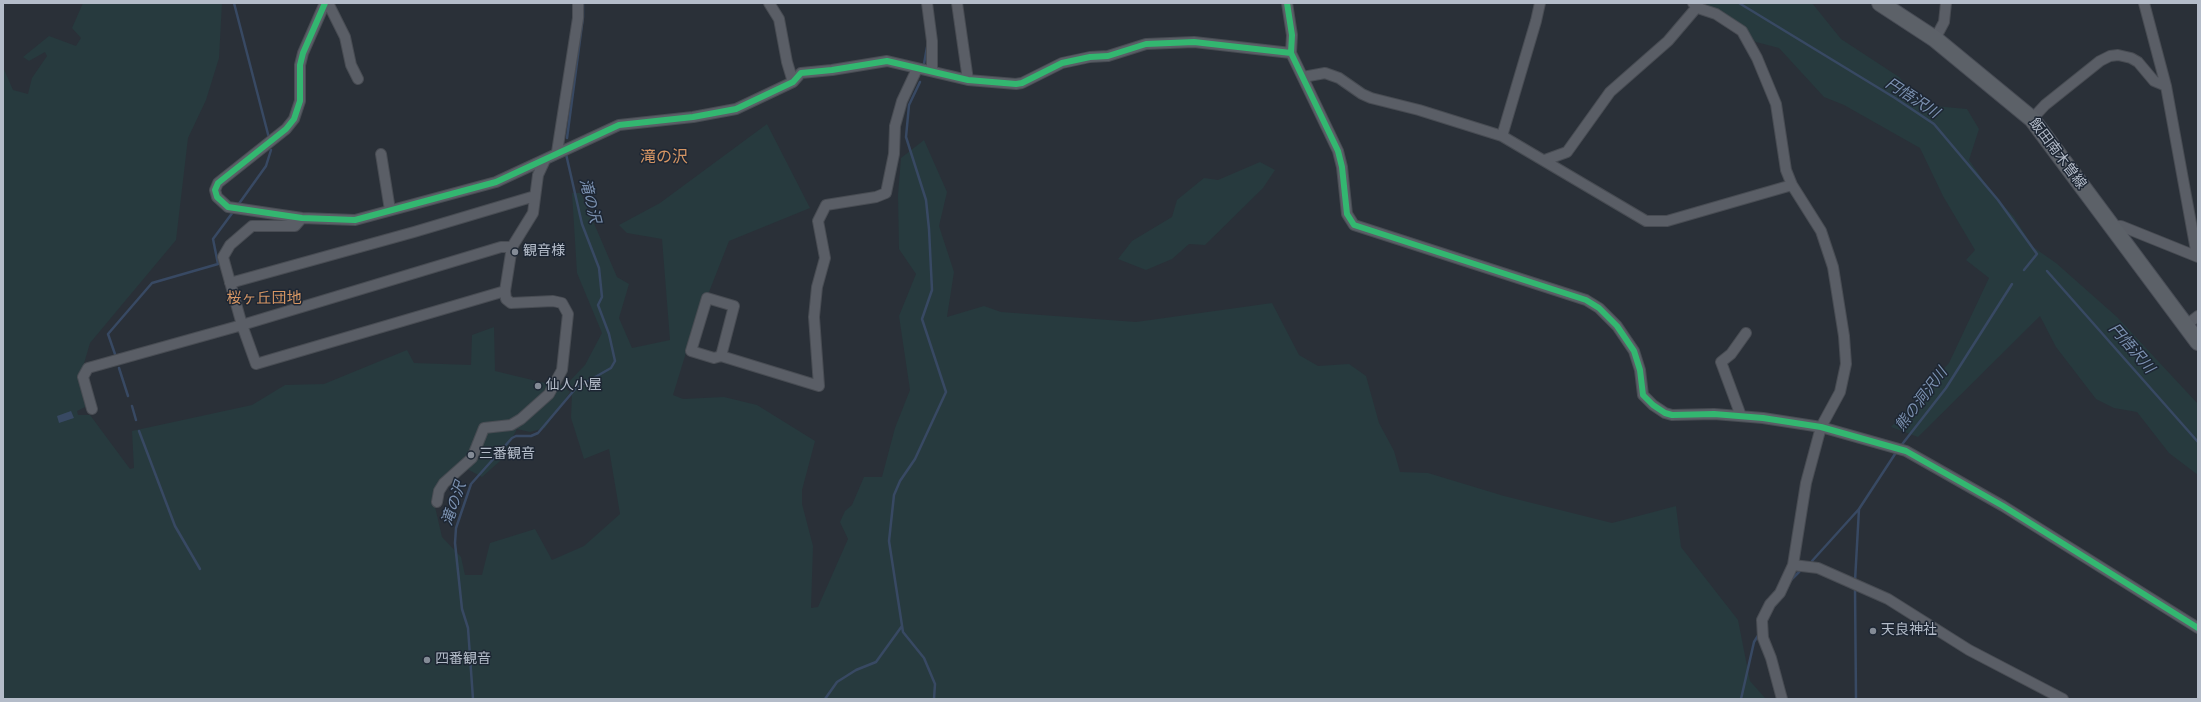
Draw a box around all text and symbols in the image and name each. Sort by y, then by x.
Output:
water label: 円悟沢川 [1882,75,1942,123]
street label: 飯田南木曽線 [2025,115,2089,193]
district label: 滝の沢 [640,148,688,168]
water label: 滝の沢 [575,177,603,225]
place label: 観音様 [523,244,565,260]
marker: 観音様 [510,247,520,257]
district label: 桜ヶ丘団地 [227,290,301,308]
water label: 円悟沢川 [2105,320,2157,378]
water label: 熊の洞沢川 [1892,365,1952,435]
place label: 仙人小屋 [546,378,602,394]
marker: 仙人小屋 [533,381,543,391]
place label: 三番観音 [479,447,535,463]
marker: 三番観音 [466,450,476,460]
water label: 滝の沢 [439,480,471,528]
place label: 天良神社 [1881,623,1937,639]
marker: 天良神社 [1868,626,1878,636]
place label: 四番観音 [435,652,491,668]
marker: 四番観音 [422,655,432,665]

